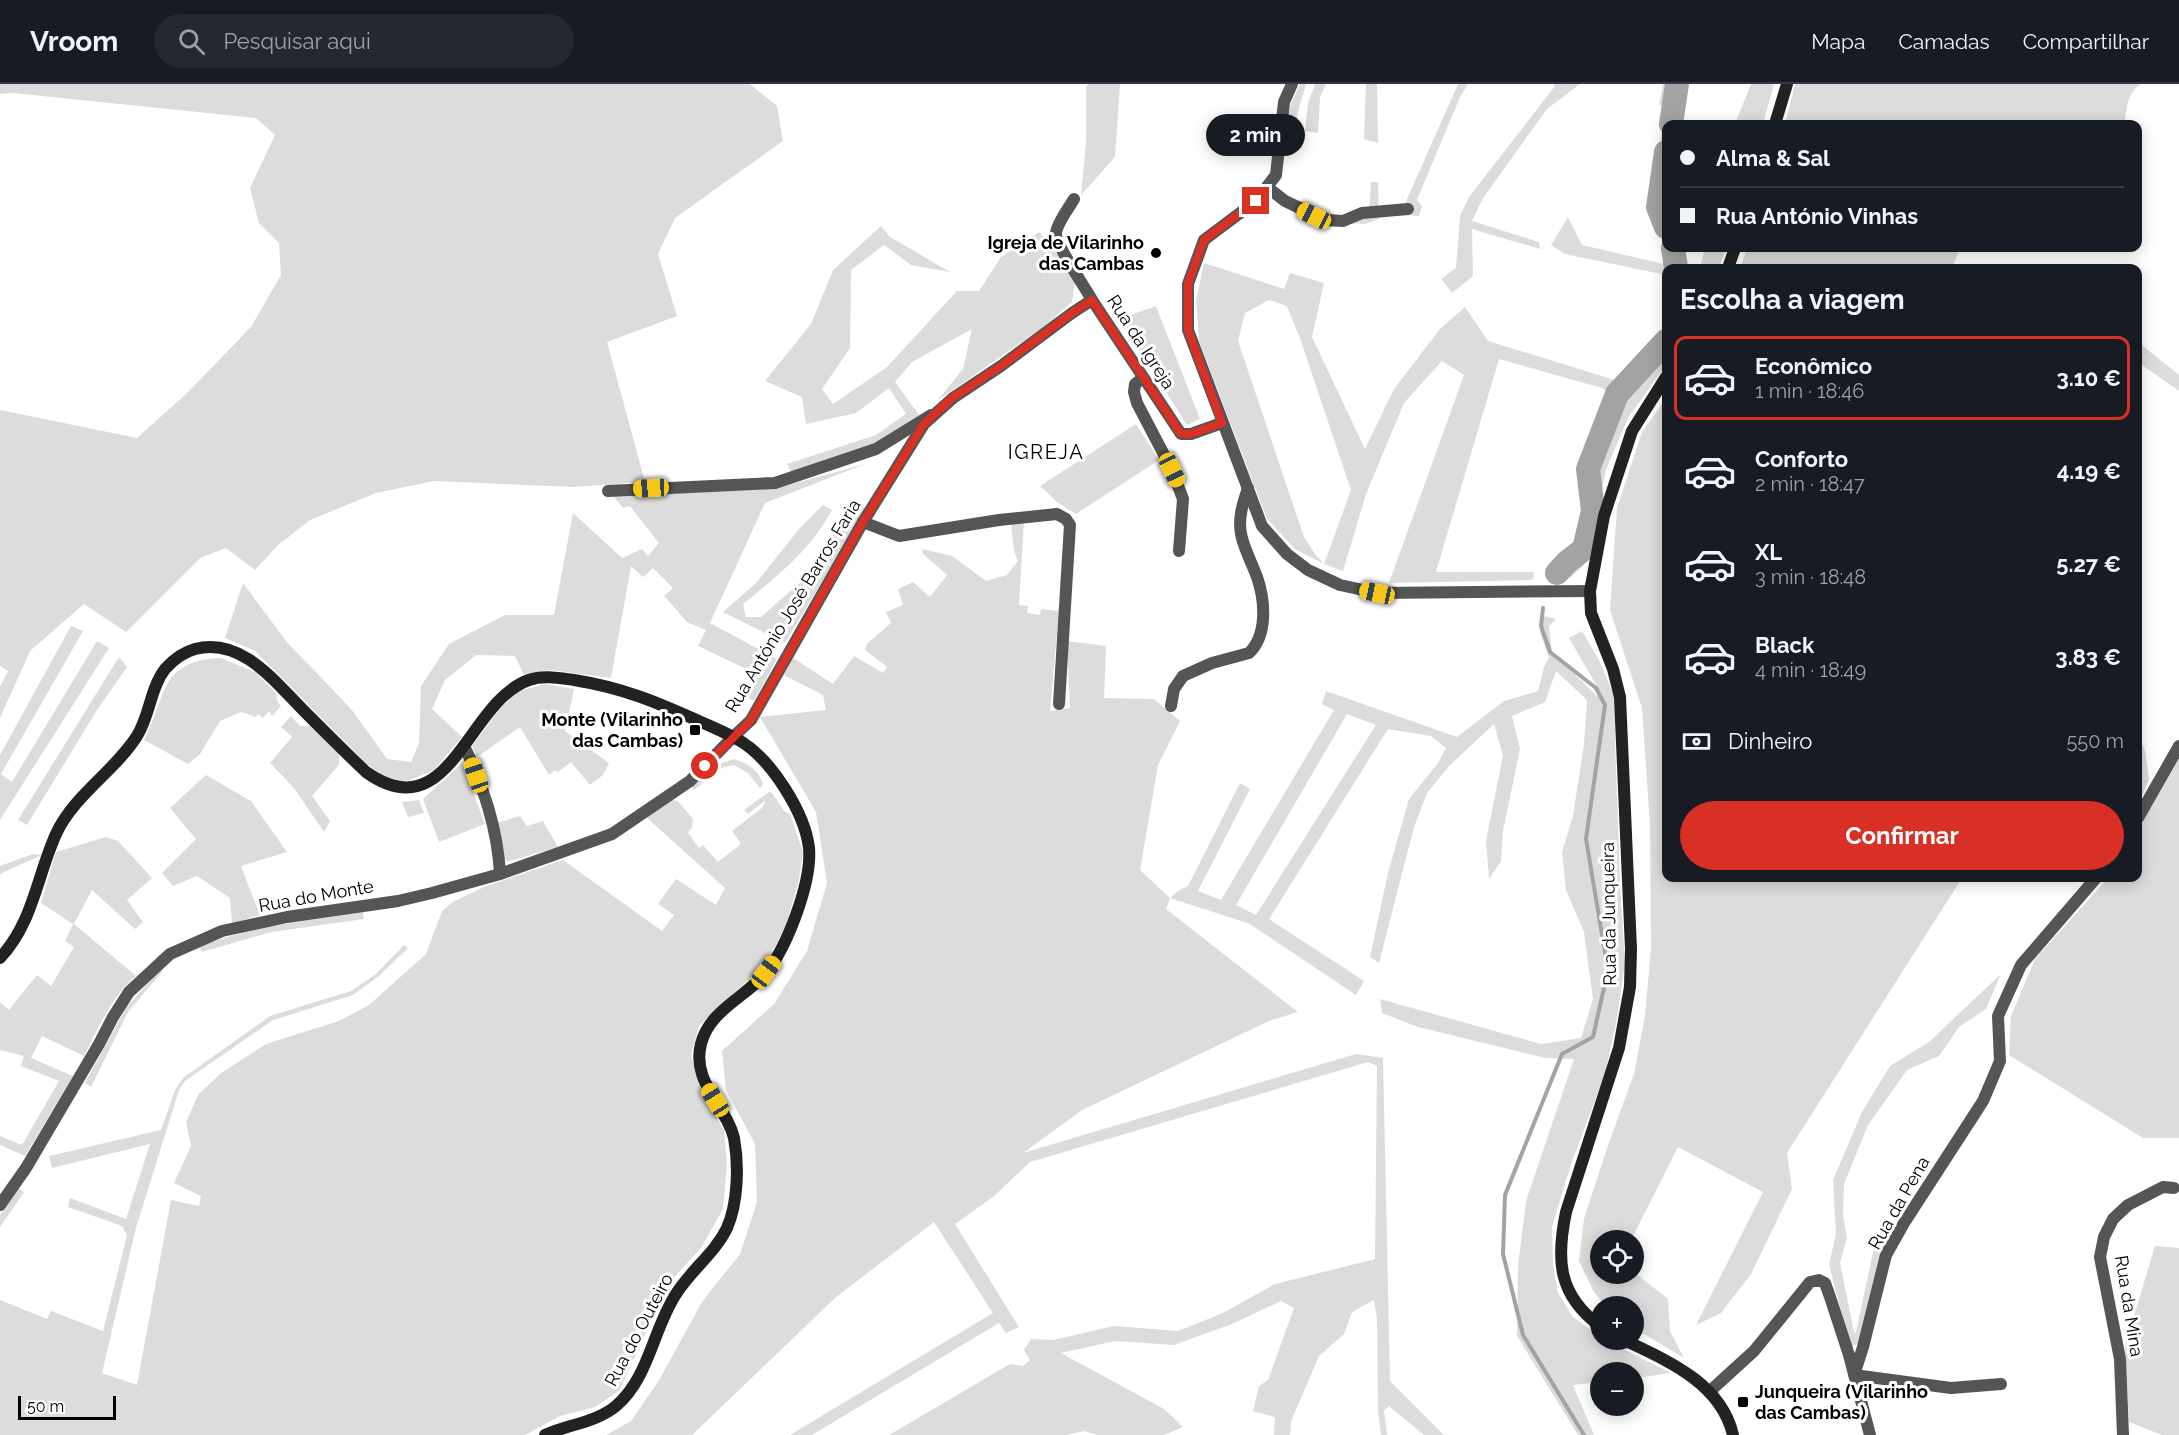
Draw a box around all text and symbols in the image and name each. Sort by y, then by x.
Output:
search box [154,14,574,68]
text: Vroom [30,25,118,58]
icon: search [175,25,208,58]
text: Pesquisar aqui [223,28,371,54]
text: Mapa [1811,29,1865,54]
text: Camadas [1898,29,1990,54]
text: Compartilhar [2023,29,2149,54]
callout: 2 min [1206,114,1306,156]
text: 2 min [1230,123,1281,147]
text: Alma & Sal [1716,145,1830,171]
route end [1242,187,1269,214]
car [1294,200,1334,232]
text: Rua António Vinhas [1716,203,1918,229]
place label: Igreja de Vilarinho das Cambas [988,232,1144,274]
marker: Igreja de Vilarinho das Cambas [1149,246,1163,260]
text: Escolha a viagem [1680,284,1905,315]
street label: Rua da Igreja [1103,291,1180,393]
icon: car [1683,351,1737,405]
text: Econômico [1755,353,1872,379]
text: 3.10 € [2057,365,2121,391]
text: 1 min · 18:46 [1755,379,1864,403]
district label: IGREJA [1008,440,1084,464]
icon: car [1683,444,1737,498]
text: Conforto [1755,446,1848,472]
car [1156,450,1188,490]
text: 4.19 € [2057,458,2121,484]
text: 2 min · 18:47 [1755,472,1865,496]
car [633,478,669,498]
street label: Rua António José Barros Faria [720,495,865,716]
icon: car [1683,537,1737,591]
text: XL [1755,539,1782,565]
text: 5.27 € [2056,551,2121,577]
text: 3 min · 18:48 [1755,565,1866,589]
car [1358,580,1396,606]
icon: car [1683,630,1737,684]
text: Black [1755,632,1814,658]
text: 3.83 € [2055,644,2121,670]
text: 4 min · 18:49 [1755,658,1866,682]
place label: Monte (Vilarinho das Cambas) [541,709,683,751]
marker: Monte (Vilarinho das Cambas) [688,723,702,737]
icon: cash [1680,725,1713,758]
text: Dinheiro [1728,728,1812,754]
text: 550 m [2066,729,2124,753]
route start [691,752,718,779]
car [462,755,490,795]
button: Confirmar [1680,801,2124,870]
street label: Rua da Junqueira [1597,842,1620,986]
street label: Rua do Monte [257,875,375,916]
car [748,952,784,992]
car [698,1080,732,1120]
street label: Rua da Pena [1863,1152,1934,1253]
map controls [1590,1230,1644,1416]
button: locate [1590,1230,1644,1284]
street label: Rua da Mina [2111,1254,2148,1358]
street label: Rua do Outeiro [600,1270,677,1390]
button: + [1590,1296,1644,1350]
button: − [1590,1362,1644,1416]
place label: Junqueira (Vilarinho das Cambas) [1755,1381,1928,1423]
scale bar [18,1393,116,1420]
marker: Junqueira (Vilarinho das Cambas) [1736,1395,1750,1409]
text: 50 m [27,1397,64,1416]

